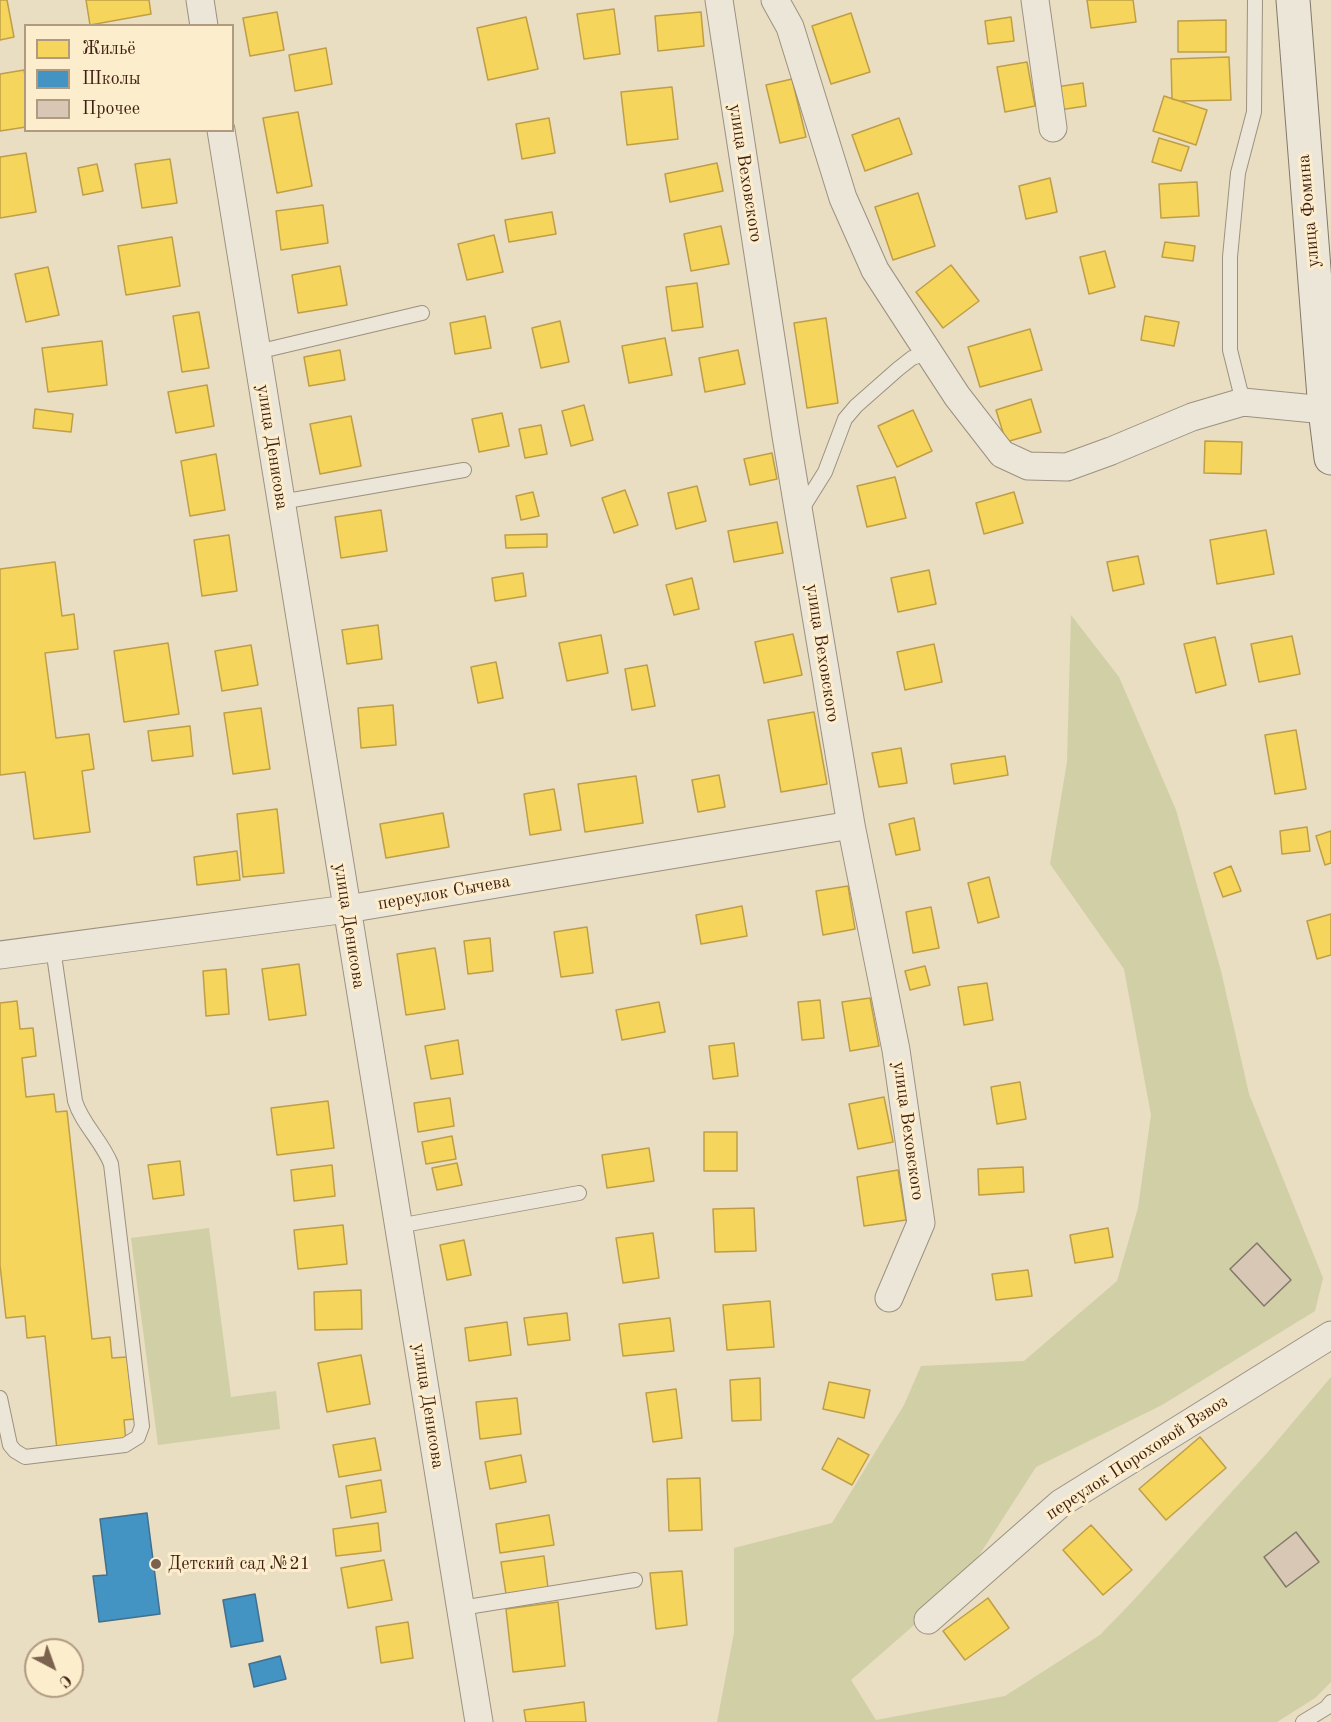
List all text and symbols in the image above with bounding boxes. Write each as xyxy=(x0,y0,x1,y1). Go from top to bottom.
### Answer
legend xyxy=(24,24,234,132)
text: Жильё xyxy=(82,40,136,58)
text: Школы xyxy=(82,70,141,88)
text: Прочее xyxy=(82,100,140,118)
street label: улица Веховского xyxy=(723,102,767,244)
street label: улица Фомина xyxy=(1293,153,1325,269)
street label: улица Денисова xyxy=(251,383,293,511)
street label: улица Веховского xyxy=(800,582,844,724)
street label: улица Денисова xyxy=(328,862,370,990)
street label: переулок Сычева xyxy=(376,871,512,915)
street label: улица Веховского xyxy=(888,1060,928,1202)
street label: улица Денисова xyxy=(407,1342,449,1470)
street label: переулок Пороховой Взвоз xyxy=(1042,1391,1232,1525)
place label: Детский сад №21 xyxy=(168,1553,310,1575)
marker: Детский сад №21 xyxy=(149,1557,163,1571)
north arrow xyxy=(24,1638,84,1698)
text: С xyxy=(55,1671,74,1690)

